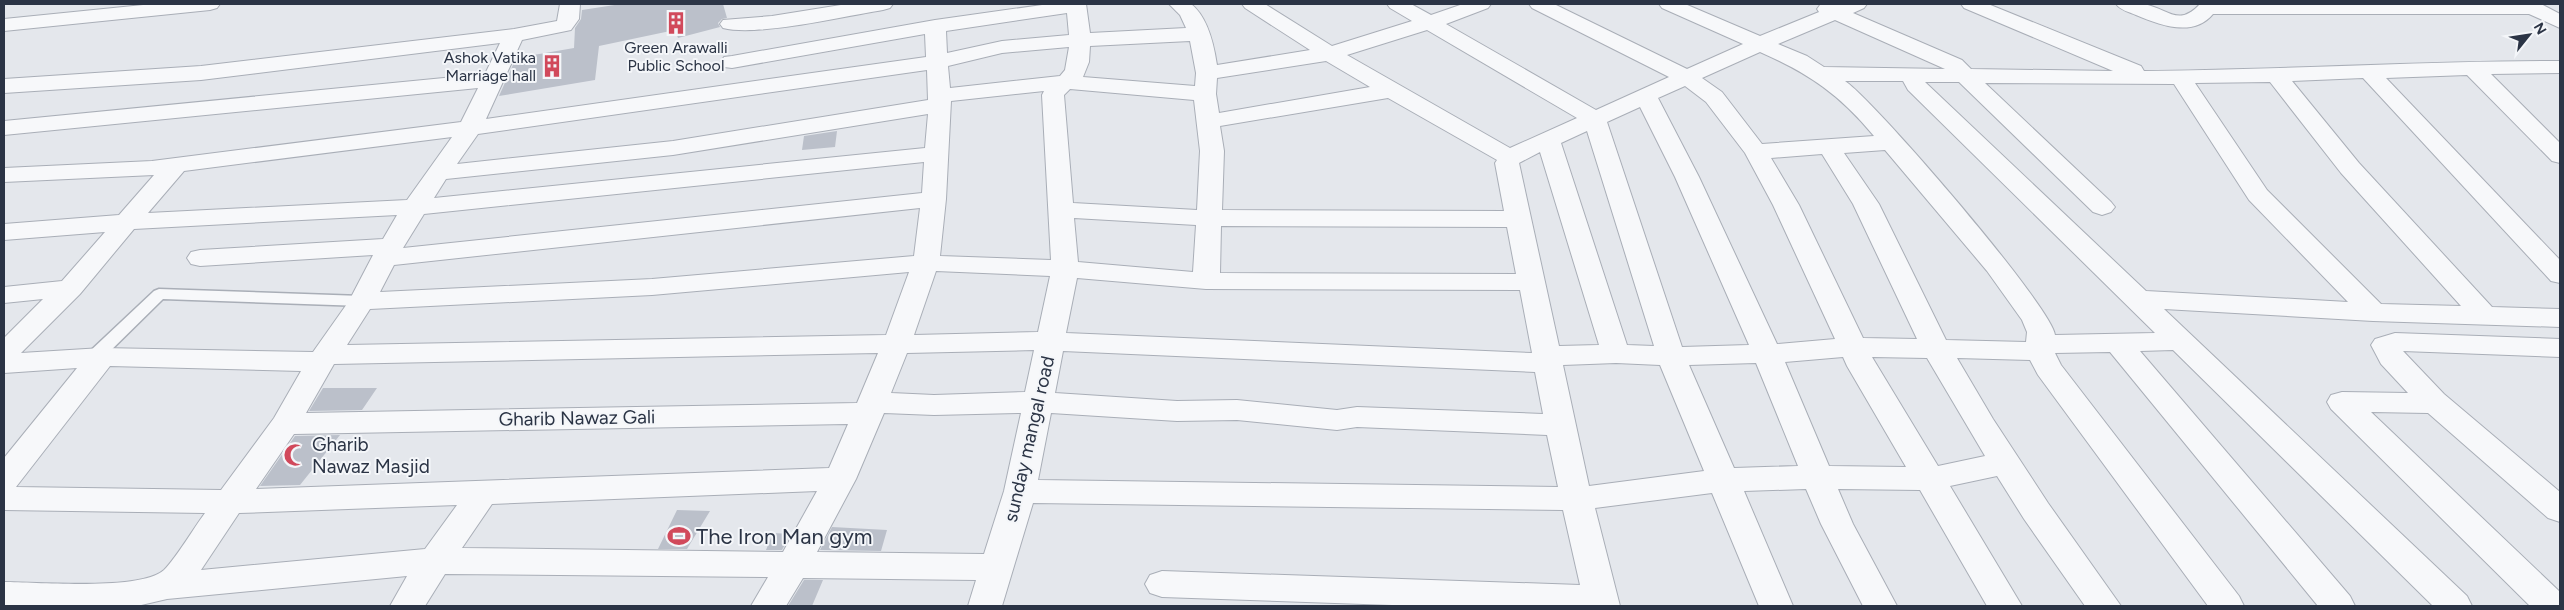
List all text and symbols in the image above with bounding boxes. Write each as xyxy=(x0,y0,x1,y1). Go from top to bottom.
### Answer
building icon: Green Arawalli Public School xyxy=(663,10,689,36)
north arrow xyxy=(2504,10,2554,60)
text: N xyxy=(2530,20,2550,38)
place label: Green Arawalli Public School xyxy=(624,38,728,75)
place label: Ashok Vatika Marriage hall xyxy=(444,48,536,85)
building icon: Ashok Vatika Marriage hall xyxy=(539,53,565,79)
street label: sunday mangal road xyxy=(999,354,1059,524)
street label: Gharib Nawaz Gali xyxy=(498,405,656,431)
place label: Gharib Nawaz Masjid xyxy=(312,433,430,478)
mosque icon: Gharib Nawaz Masjid xyxy=(282,442,308,468)
sports icon: The Iron Man gym xyxy=(666,523,692,549)
place label: The Iron Man gym xyxy=(696,523,873,550)

